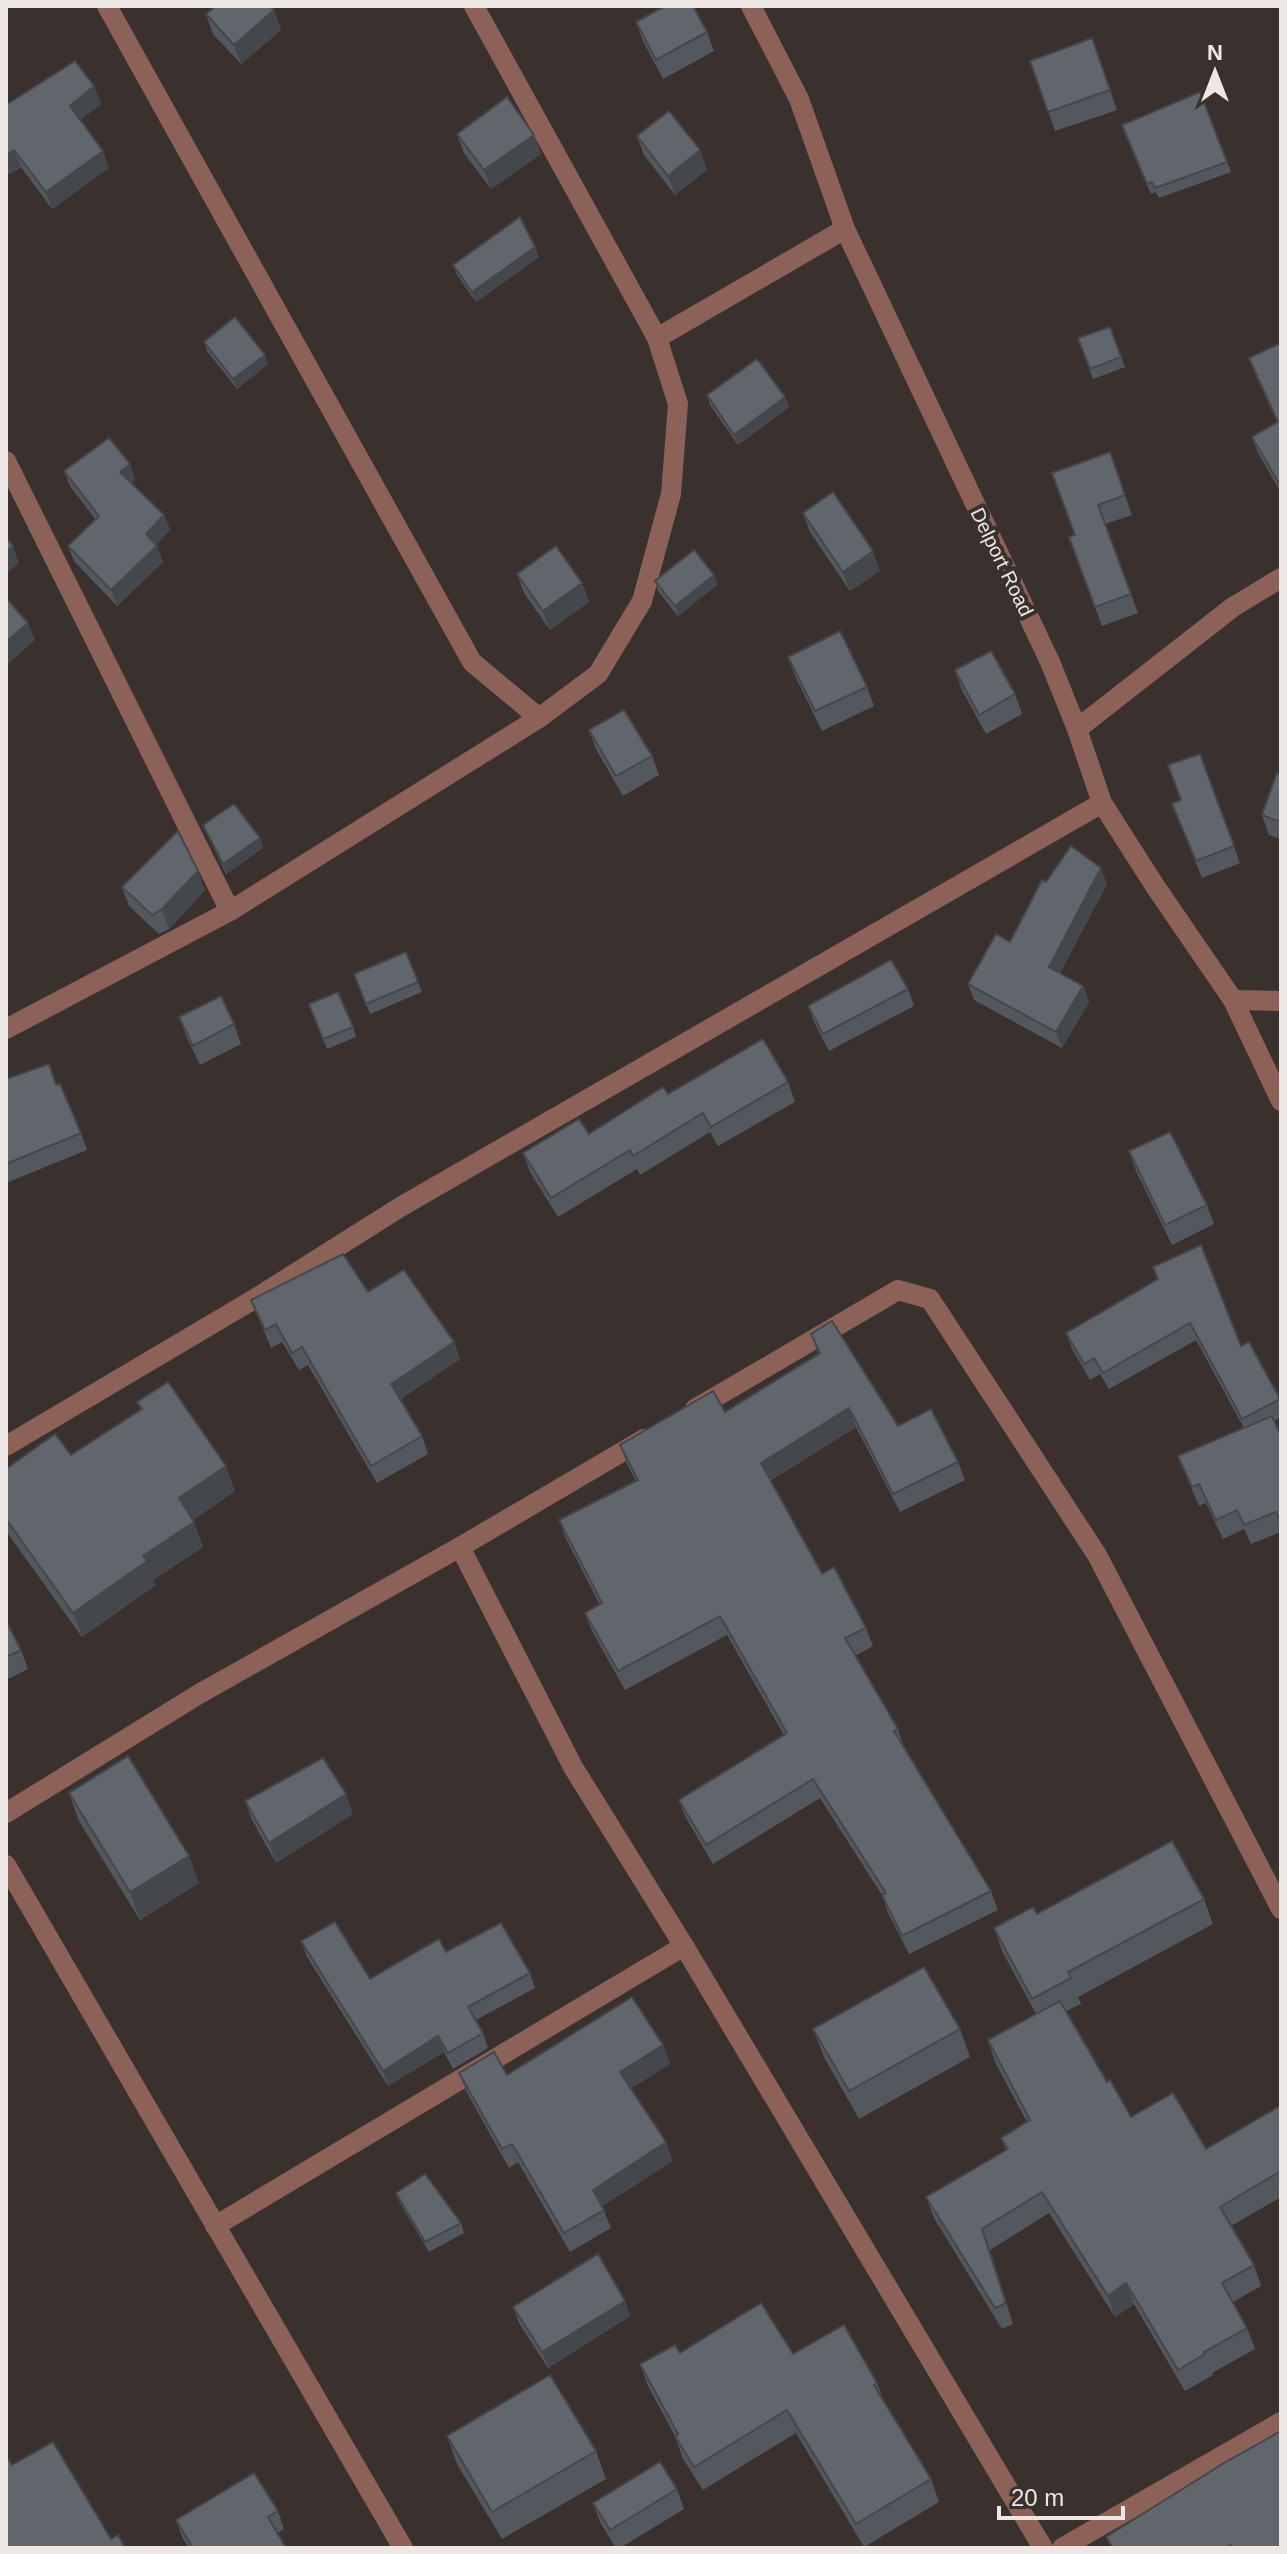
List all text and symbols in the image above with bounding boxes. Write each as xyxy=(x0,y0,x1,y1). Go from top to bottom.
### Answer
north arrow xyxy=(1175,32,1255,112)
text: N xyxy=(1207,40,1223,65)
street label: Delport Road xyxy=(966,504,1038,620)
scale bar xyxy=(999,2470,1123,2520)
text: 20 m xyxy=(1011,2484,1064,2511)

